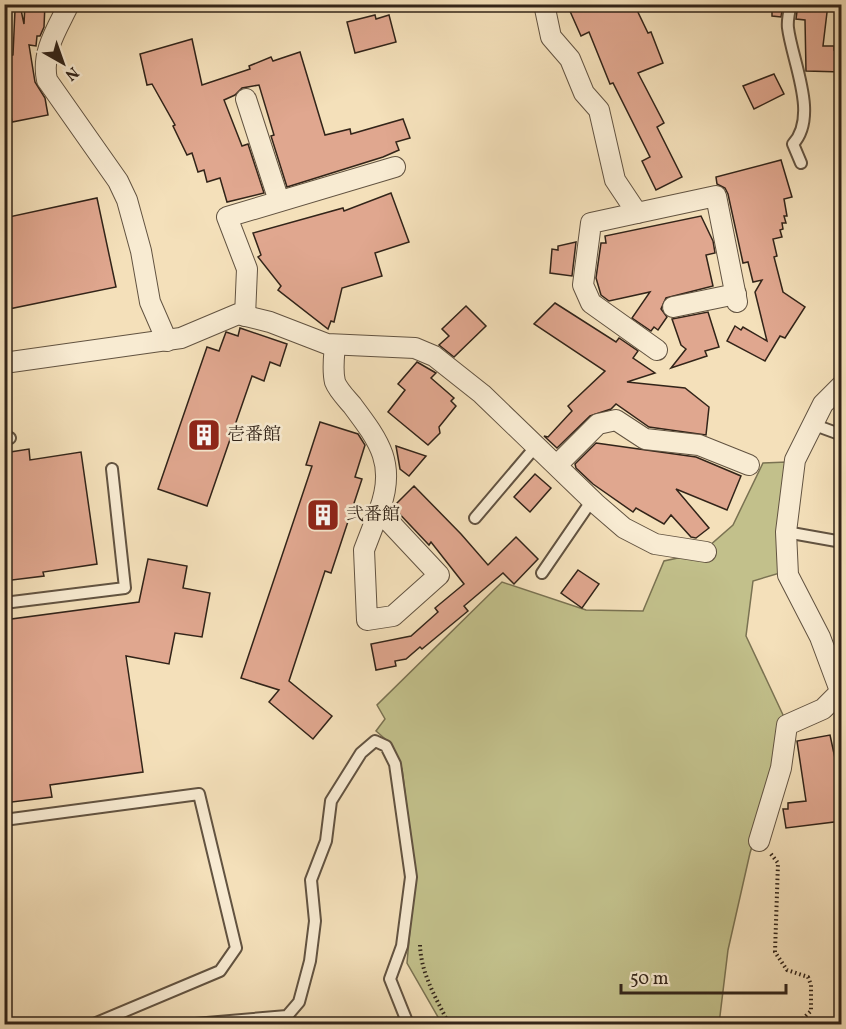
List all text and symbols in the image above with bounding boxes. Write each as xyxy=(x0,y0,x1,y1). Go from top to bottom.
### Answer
north arrow xyxy=(33,33,93,93)
text: N xyxy=(60,61,83,85)
building icon: 壱番館 xyxy=(186,417,222,453)
place label: 壱番館 xyxy=(227,423,281,448)
building icon: 弐番館 xyxy=(305,497,341,533)
place label: 弐番館 xyxy=(346,503,400,528)
scale bar xyxy=(621,957,786,995)
text: 50 m xyxy=(630,967,669,992)

